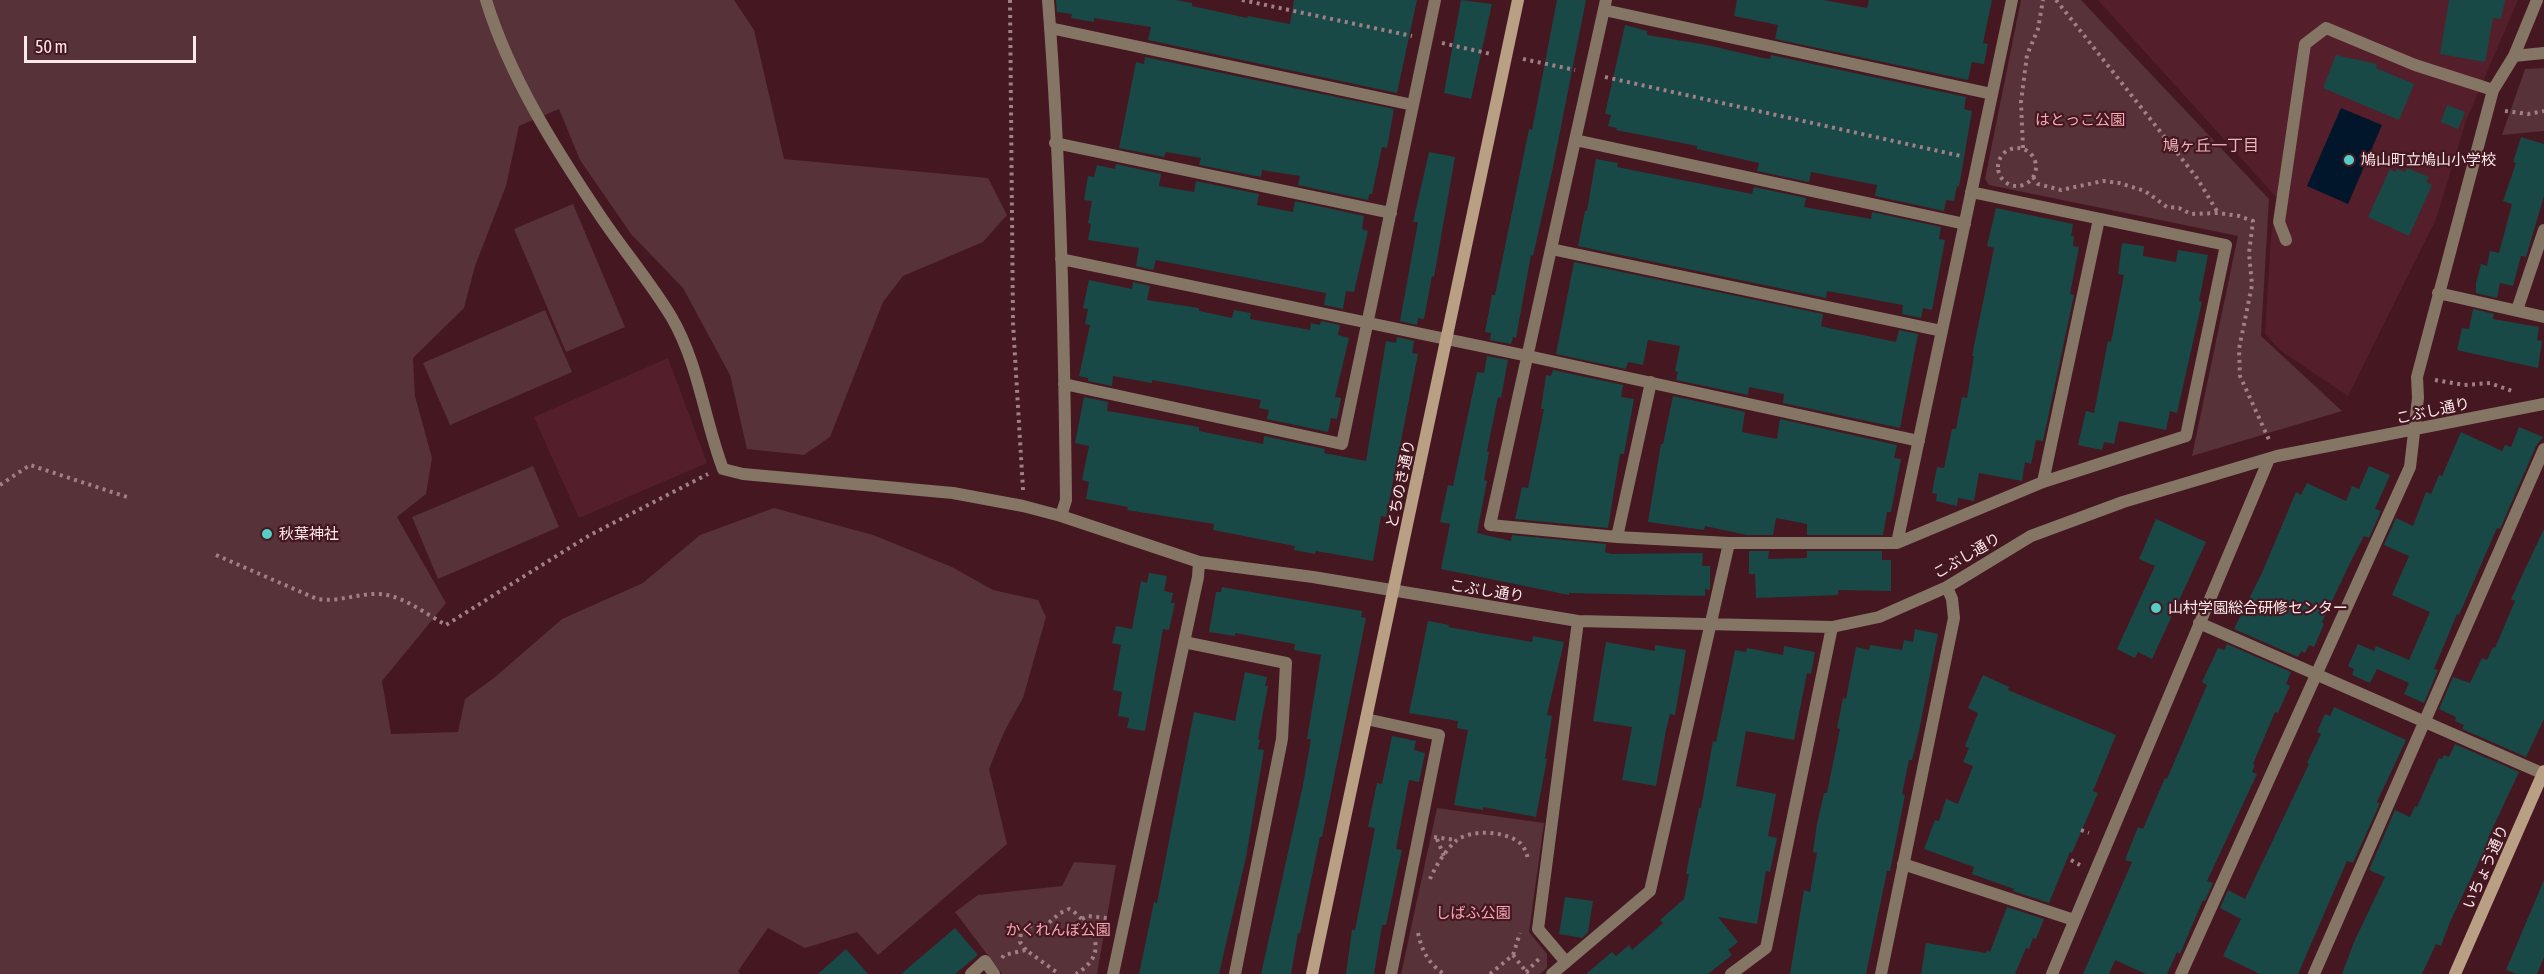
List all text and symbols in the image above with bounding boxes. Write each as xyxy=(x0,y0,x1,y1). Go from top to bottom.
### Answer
scale bar xyxy=(27,24,200,62)
text: 50 m xyxy=(35,36,67,57)
park label: はとっこ公園 xyxy=(2035,111,2125,129)
district label: 鳩ヶ丘一丁目 xyxy=(2163,136,2259,156)
place label: 鳩山町立鳩山小学校 xyxy=(2361,151,2496,169)
marker: 鳩山町立鳩山小学校 xyxy=(2342,153,2356,167)
street label: こぶし通り xyxy=(2394,394,2472,428)
street label: とちのき通り xyxy=(1383,438,1419,530)
place label: 秋葉神社 xyxy=(279,525,339,543)
marker: 秋葉神社 xyxy=(260,527,274,541)
street label: こぶし通り xyxy=(1930,529,2004,583)
street label: こぶし通り xyxy=(1449,576,1525,606)
place label: 山村学園総合研修センター xyxy=(2168,599,2348,617)
marker: 山村学園総合研修センター xyxy=(2149,601,2163,615)
street label: いちょう通り xyxy=(2459,822,2513,912)
park label: しばふ公園 xyxy=(1436,904,1510,922)
park label: かくれんぼ公園 xyxy=(1006,921,1110,939)

